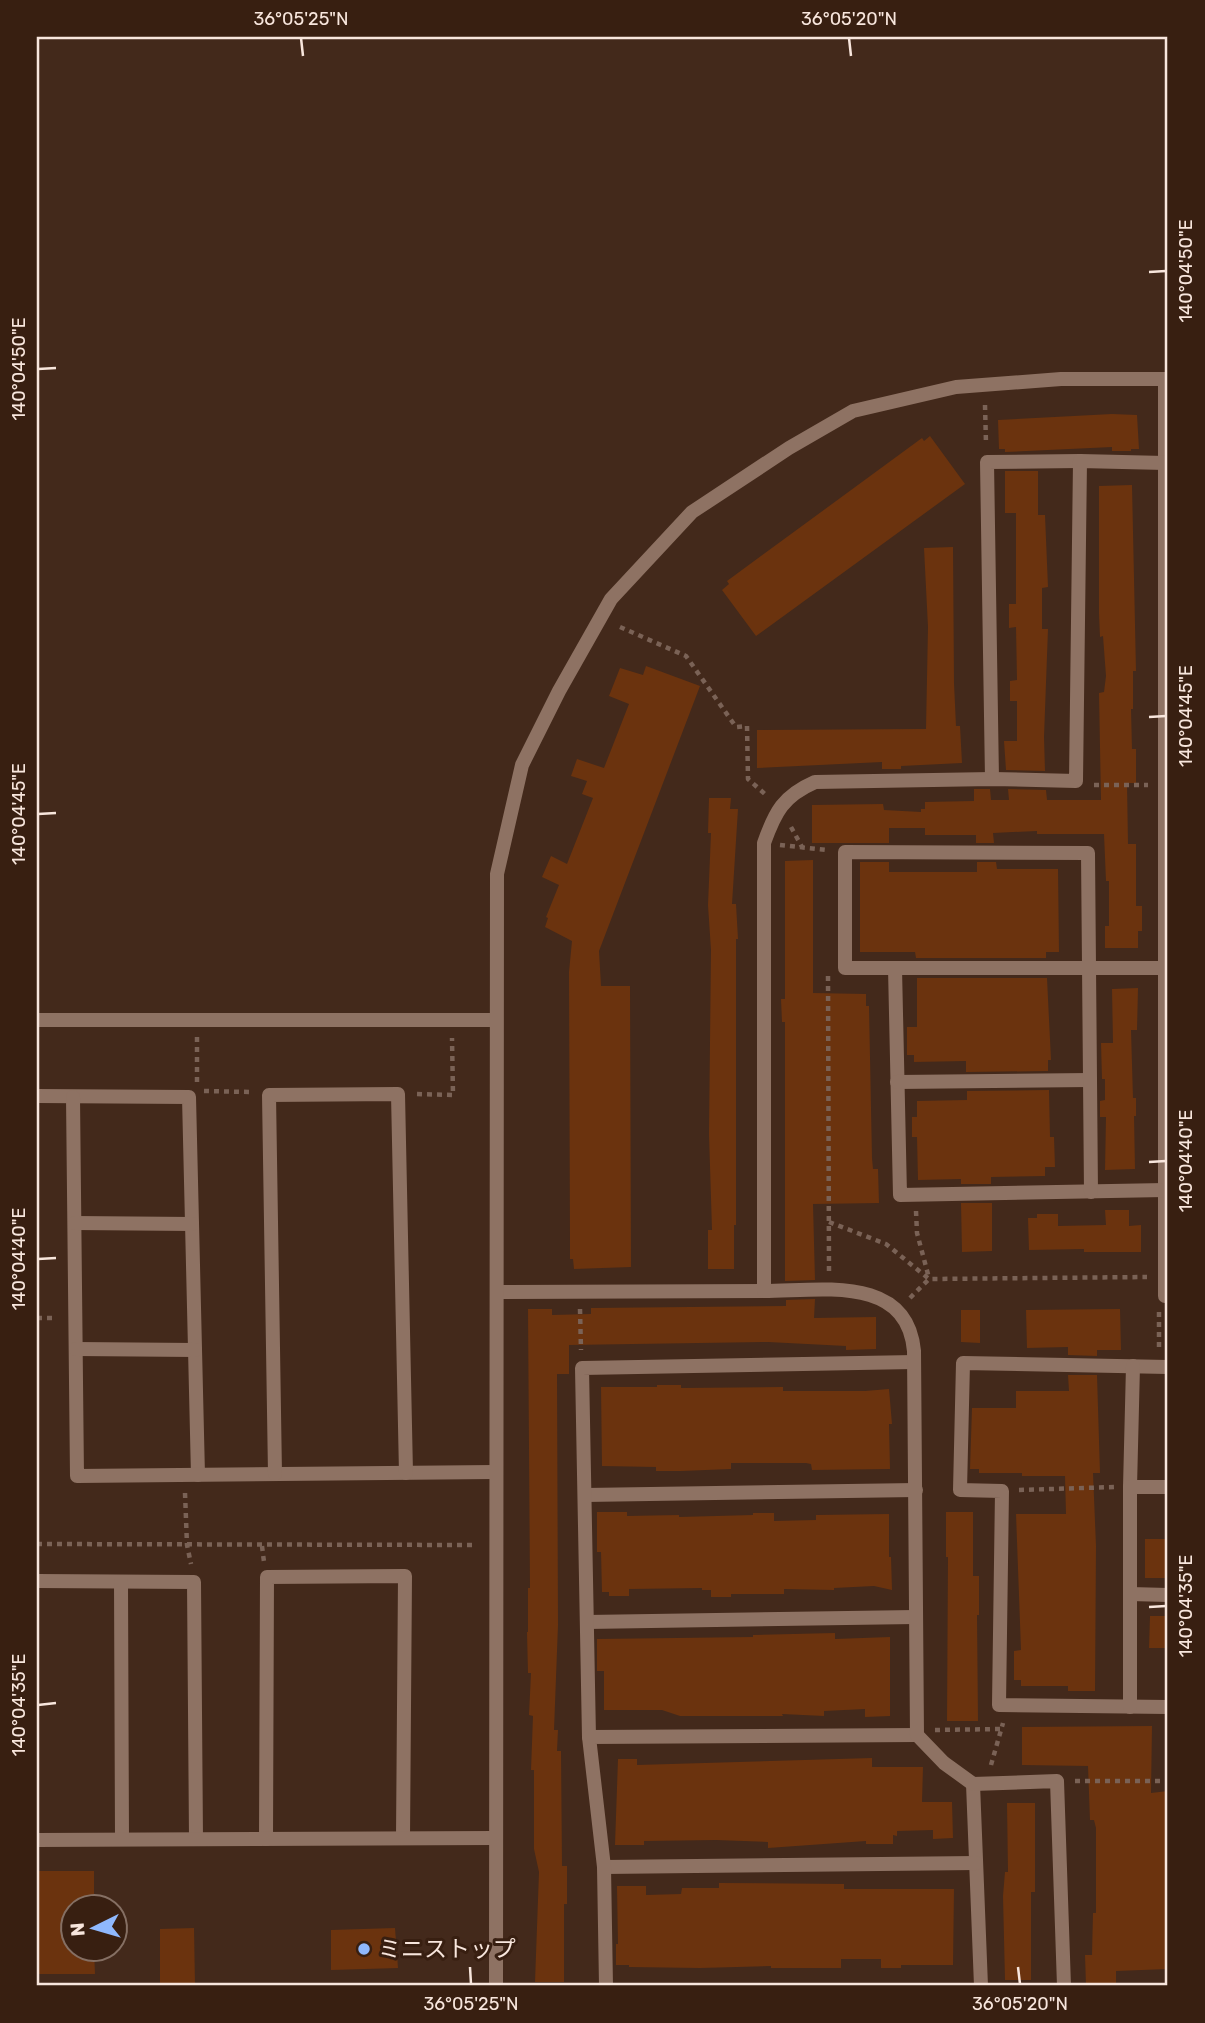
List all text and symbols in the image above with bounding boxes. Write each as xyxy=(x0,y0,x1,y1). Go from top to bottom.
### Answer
text: 36°05'25"N xyxy=(253,8,349,30)
text: 36°05'20"N xyxy=(801,8,897,30)
text: 140°04'50"E xyxy=(1175,219,1197,323)
text: 140°04'50"E xyxy=(8,317,30,421)
text: 140°04'45"E xyxy=(1175,665,1197,767)
text: 140°04'45"E xyxy=(8,763,30,865)
text: 140°04'40"E xyxy=(1175,1110,1197,1212)
text: 140°04'40"E xyxy=(8,1208,30,1310)
text: 140°04'35"E xyxy=(1175,1555,1197,1657)
text: 140°04'35"E xyxy=(8,1654,30,1756)
north arrow xyxy=(60,1894,130,1964)
text: N xyxy=(66,1922,90,1937)
place label: ミニストップ xyxy=(378,1935,516,1963)
marker: ミニストップ xyxy=(356,1941,372,1957)
text: 36°05'25"N xyxy=(423,1993,519,2015)
text: 36°05'20"N xyxy=(972,1993,1068,2015)

